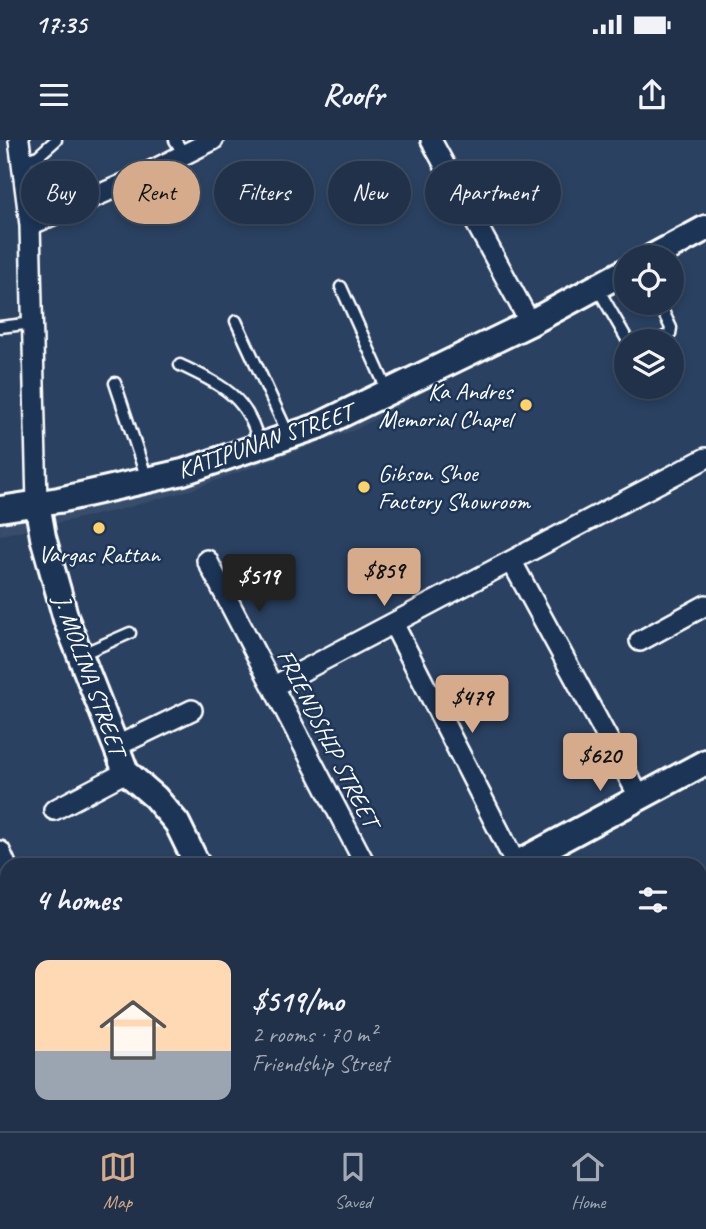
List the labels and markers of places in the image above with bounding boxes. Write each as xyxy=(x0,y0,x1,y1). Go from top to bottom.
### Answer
place label: Ka Andres Memorial Chapel xyxy=(379,376,516,434)
marker: Ka Andres Memorial Chapel xyxy=(518,397,534,413)
place label: Gibson Shoe Factory Showroom xyxy=(378,458,531,516)
marker: Gibson Shoe Factory Showroom xyxy=(356,479,372,495)
marker: Vargas Rattan xyxy=(91,520,107,536)
place label: Vargas Rattan xyxy=(38,539,161,569)
pin: $859 xyxy=(343,548,425,608)
pin: $519 xyxy=(218,554,300,614)
pin: $479 xyxy=(431,676,513,735)
pin: $620 xyxy=(559,734,641,793)

